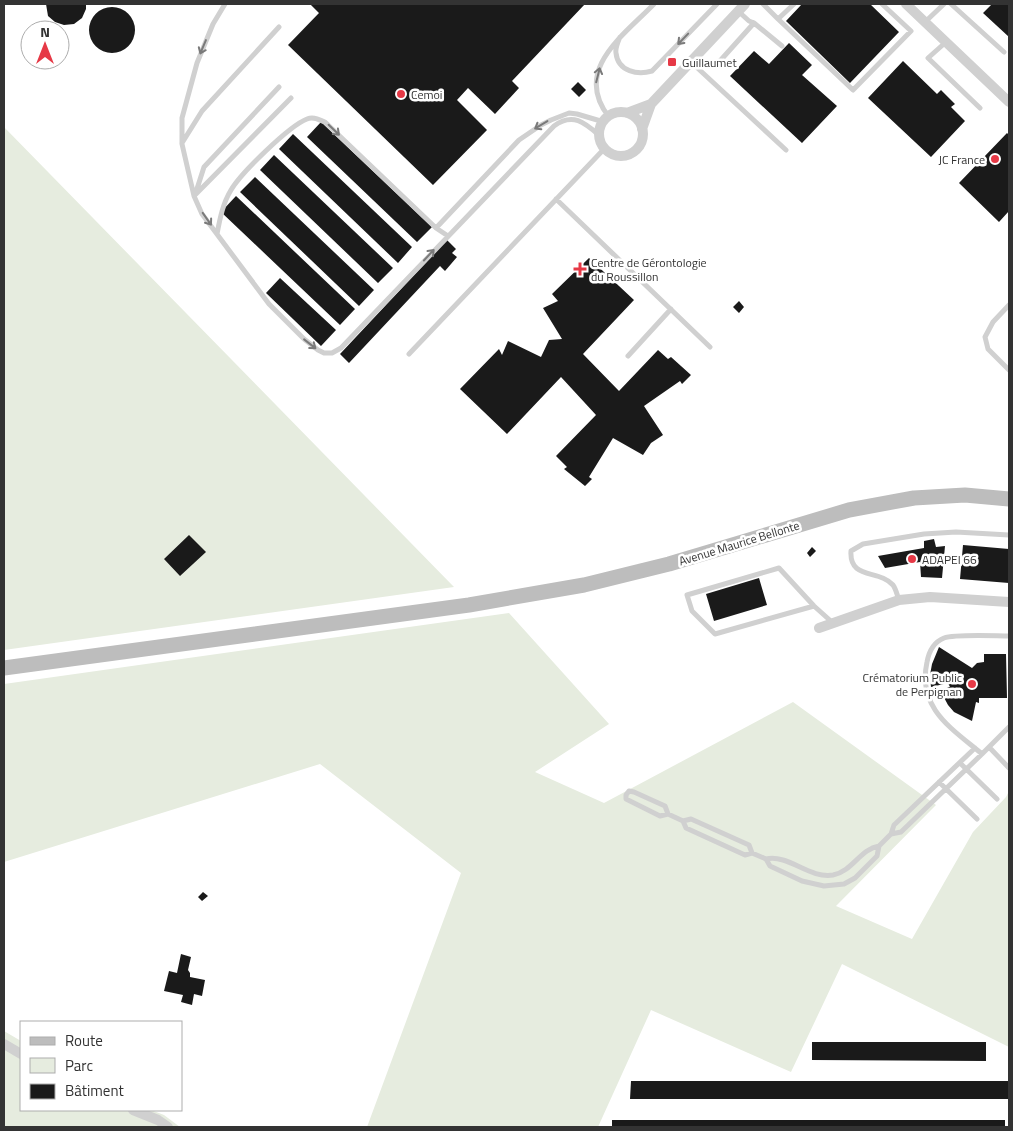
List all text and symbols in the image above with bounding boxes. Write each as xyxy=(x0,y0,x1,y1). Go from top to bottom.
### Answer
north arrow xyxy=(20,20,70,70)
text: N xyxy=(40,21,50,42)
one-way arrow xyxy=(677,33,689,45)
one-way arrow xyxy=(198,39,207,54)
place label: Guillaumet xyxy=(682,53,737,72)
marker: Guillaumet xyxy=(666,56,678,68)
one-way arrow xyxy=(594,68,603,84)
place label: Cemoi xyxy=(411,85,442,104)
marker: Cemoi xyxy=(395,88,407,100)
one-way arrow xyxy=(535,121,549,131)
one-way arrow xyxy=(327,124,340,136)
place label: JC France xyxy=(938,150,985,169)
marker: JC France xyxy=(989,153,1001,165)
one-way arrow xyxy=(202,212,212,226)
one-way arrow xyxy=(423,249,435,262)
place label: Centre de Gérontologie du Roussillon xyxy=(591,253,707,286)
marker: Centre de Gérontologie du Roussillon xyxy=(573,262,587,276)
one-way arrow xyxy=(303,338,316,349)
street label: Avenue Maurice Bellonte xyxy=(676,516,802,570)
place label: ADAPEI 66 xyxy=(922,550,977,569)
marker: ADAPEI 66 xyxy=(906,553,918,565)
place label: Crématorium Public de Perpignan xyxy=(863,668,962,701)
marker: Crématorium Public de Perpignan xyxy=(966,678,978,690)
legend xyxy=(20,1021,182,1111)
text: Route xyxy=(65,1029,103,1052)
text: Parc xyxy=(65,1054,93,1077)
text: Bâtiment xyxy=(65,1079,124,1102)

